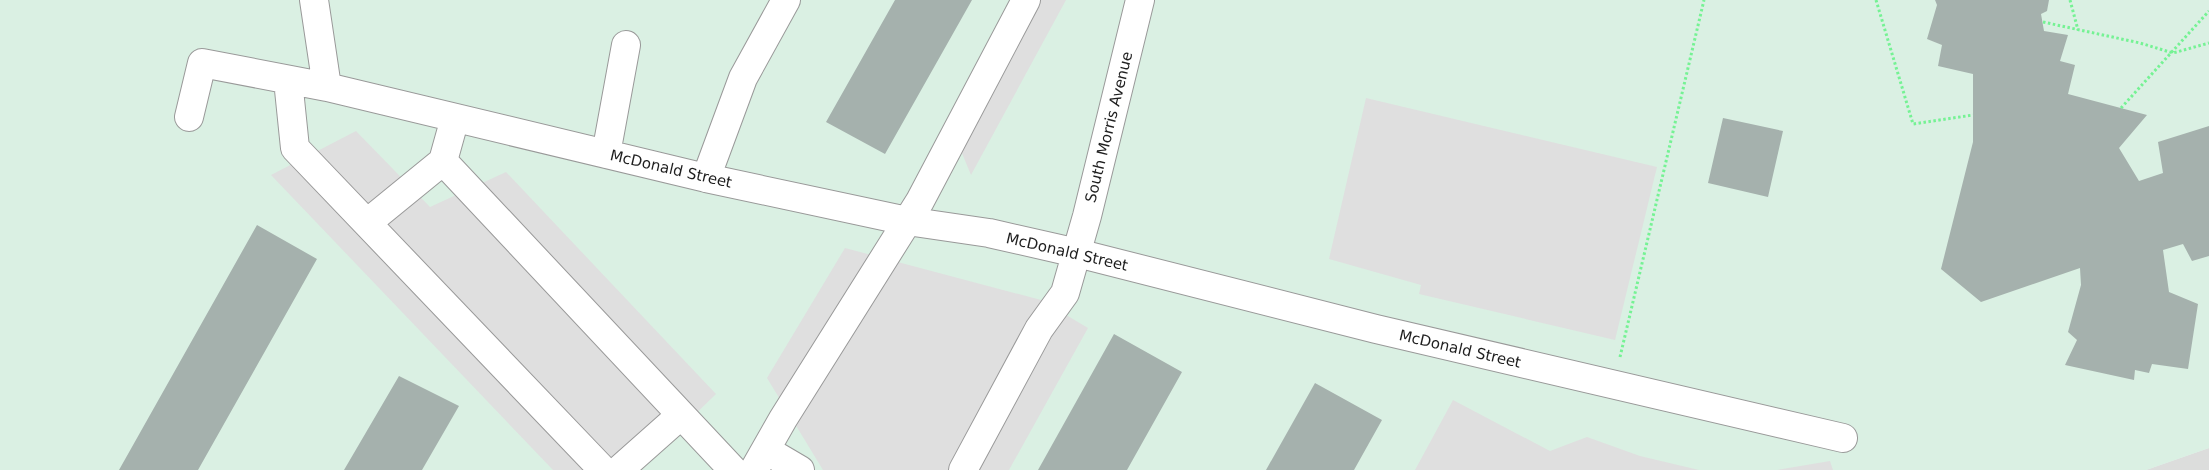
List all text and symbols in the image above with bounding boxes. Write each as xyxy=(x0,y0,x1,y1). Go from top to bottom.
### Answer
street label: South Morris Avenue xyxy=(1082,50,1136,204)
street label: McDonald Street xyxy=(608,146,734,192)
street label: McDonald Street xyxy=(1004,229,1130,275)
street label: McDonald Street xyxy=(1397,326,1523,372)

